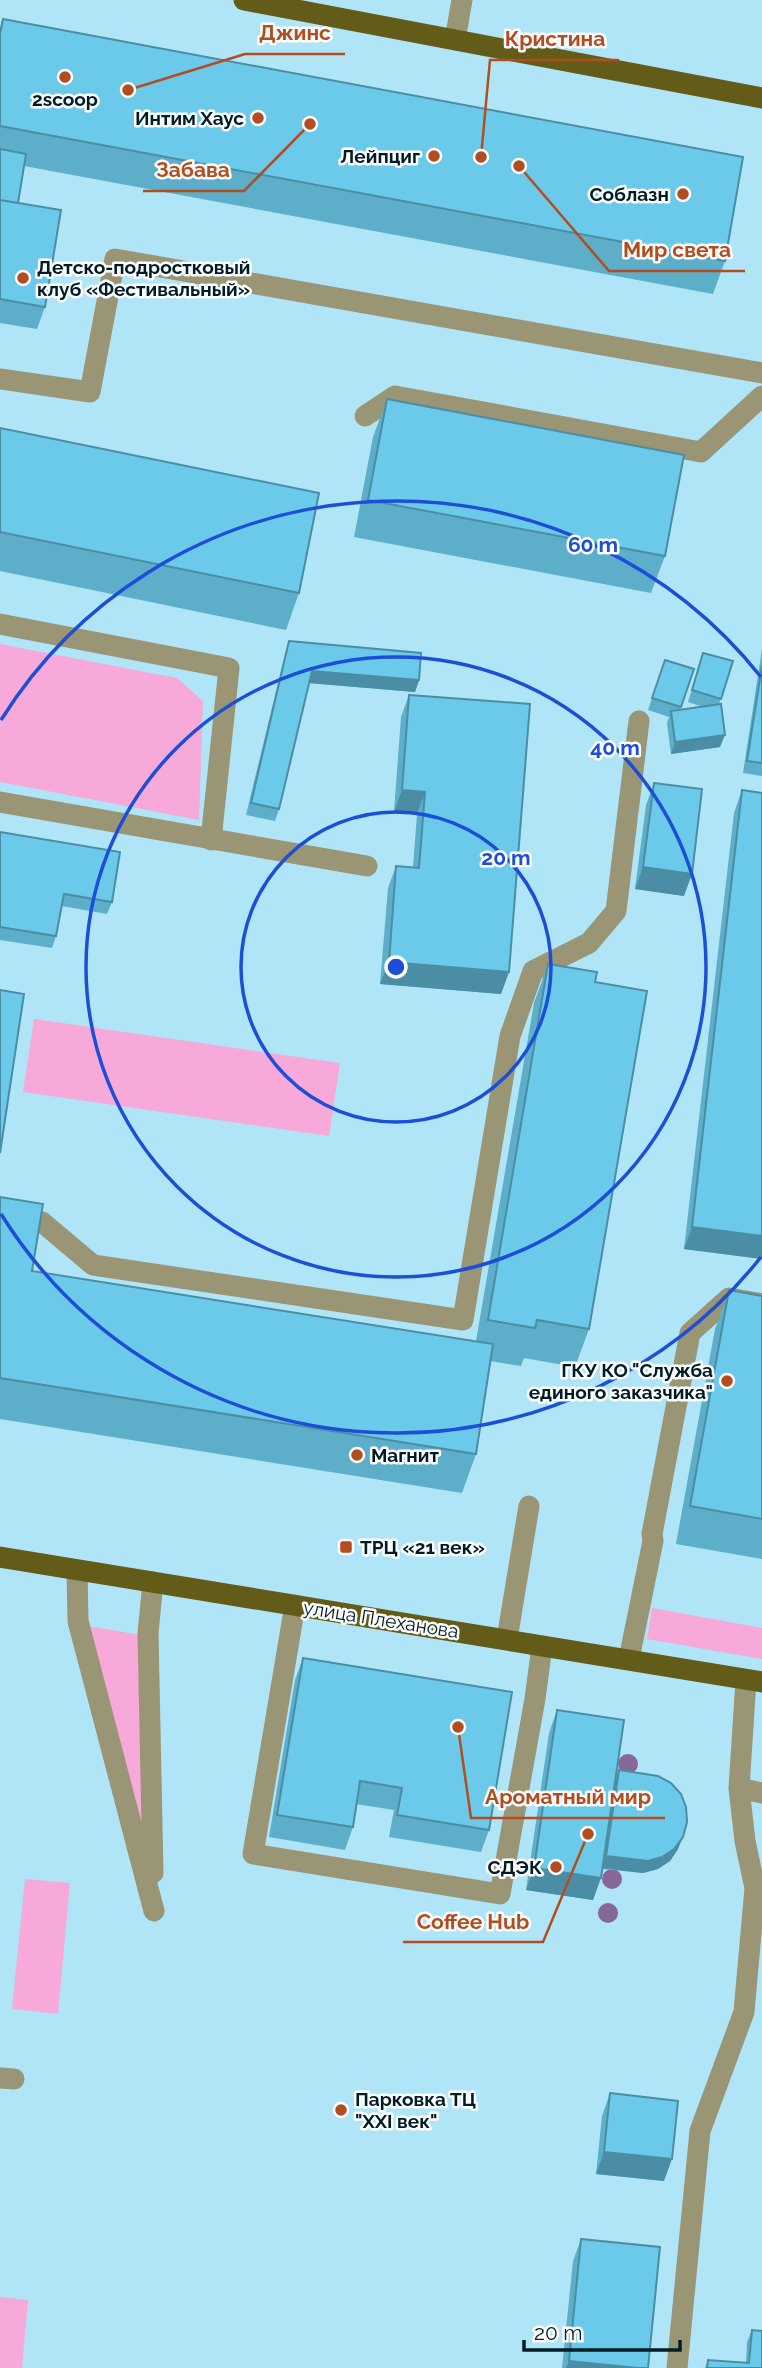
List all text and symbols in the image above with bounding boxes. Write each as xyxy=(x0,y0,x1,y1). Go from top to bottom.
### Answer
callout: Джинс xyxy=(245,12,345,54)
callout: Кристина xyxy=(490,18,619,60)
text: Джинс xyxy=(259,20,331,45)
text: Кристина xyxy=(505,26,605,51)
marker: 2scoop xyxy=(57,69,73,85)
place label: 2scoop xyxy=(32,88,98,110)
place label: Интим Хаус xyxy=(135,107,244,129)
marker: Интим Хаус xyxy=(250,110,266,126)
place label: Лейпциг xyxy=(340,145,420,167)
marker: Лейпциг xyxy=(426,148,442,164)
callout: Забава xyxy=(143,149,244,191)
text: Забава xyxy=(156,157,230,182)
place label: Соблазн xyxy=(590,183,669,205)
marker: Соблазн xyxy=(675,186,691,202)
callout: Мир света xyxy=(609,229,745,271)
text: Мир света xyxy=(623,237,731,262)
place label: Детско-подростковый клуб «Фестивальный» xyxy=(37,256,250,300)
marker: Детско-подростковый клуб «Фестивальный» xyxy=(15,270,31,286)
text: 60 m xyxy=(568,532,618,557)
text: 40 m xyxy=(590,735,640,760)
text: 20 m xyxy=(481,845,531,870)
centre of rings xyxy=(384,955,408,979)
place label: ГКУ КО "Служба единого заказчика" xyxy=(529,1359,713,1403)
marker: ГКУ КО "Служба единого заказчика" xyxy=(719,1373,735,1389)
place label: Магнит xyxy=(371,1444,439,1466)
marker: Магнит xyxy=(349,1447,365,1463)
place label: ТРЦ «21 век» xyxy=(360,1536,485,1558)
marker: ТРЦ «21 век» xyxy=(338,1539,354,1555)
street label: улица Плеханова xyxy=(302,1596,460,1642)
callout: Ароматный мир xyxy=(471,1776,665,1818)
text: Ароматный мир xyxy=(485,1784,651,1809)
place label: СДЭК xyxy=(487,1856,542,1878)
marker: СДЭК xyxy=(548,1859,564,1875)
callout: Coffee Hub xyxy=(403,1900,543,1942)
text: Coffee Hub xyxy=(417,1909,529,1934)
place label: Парковка ТЦ "XXI век" xyxy=(355,2088,476,2132)
marker: Парковка ТЦ "XXI век" xyxy=(333,2102,349,2118)
scale bar xyxy=(524,2308,680,2352)
text: 20 m xyxy=(534,2320,582,2345)

